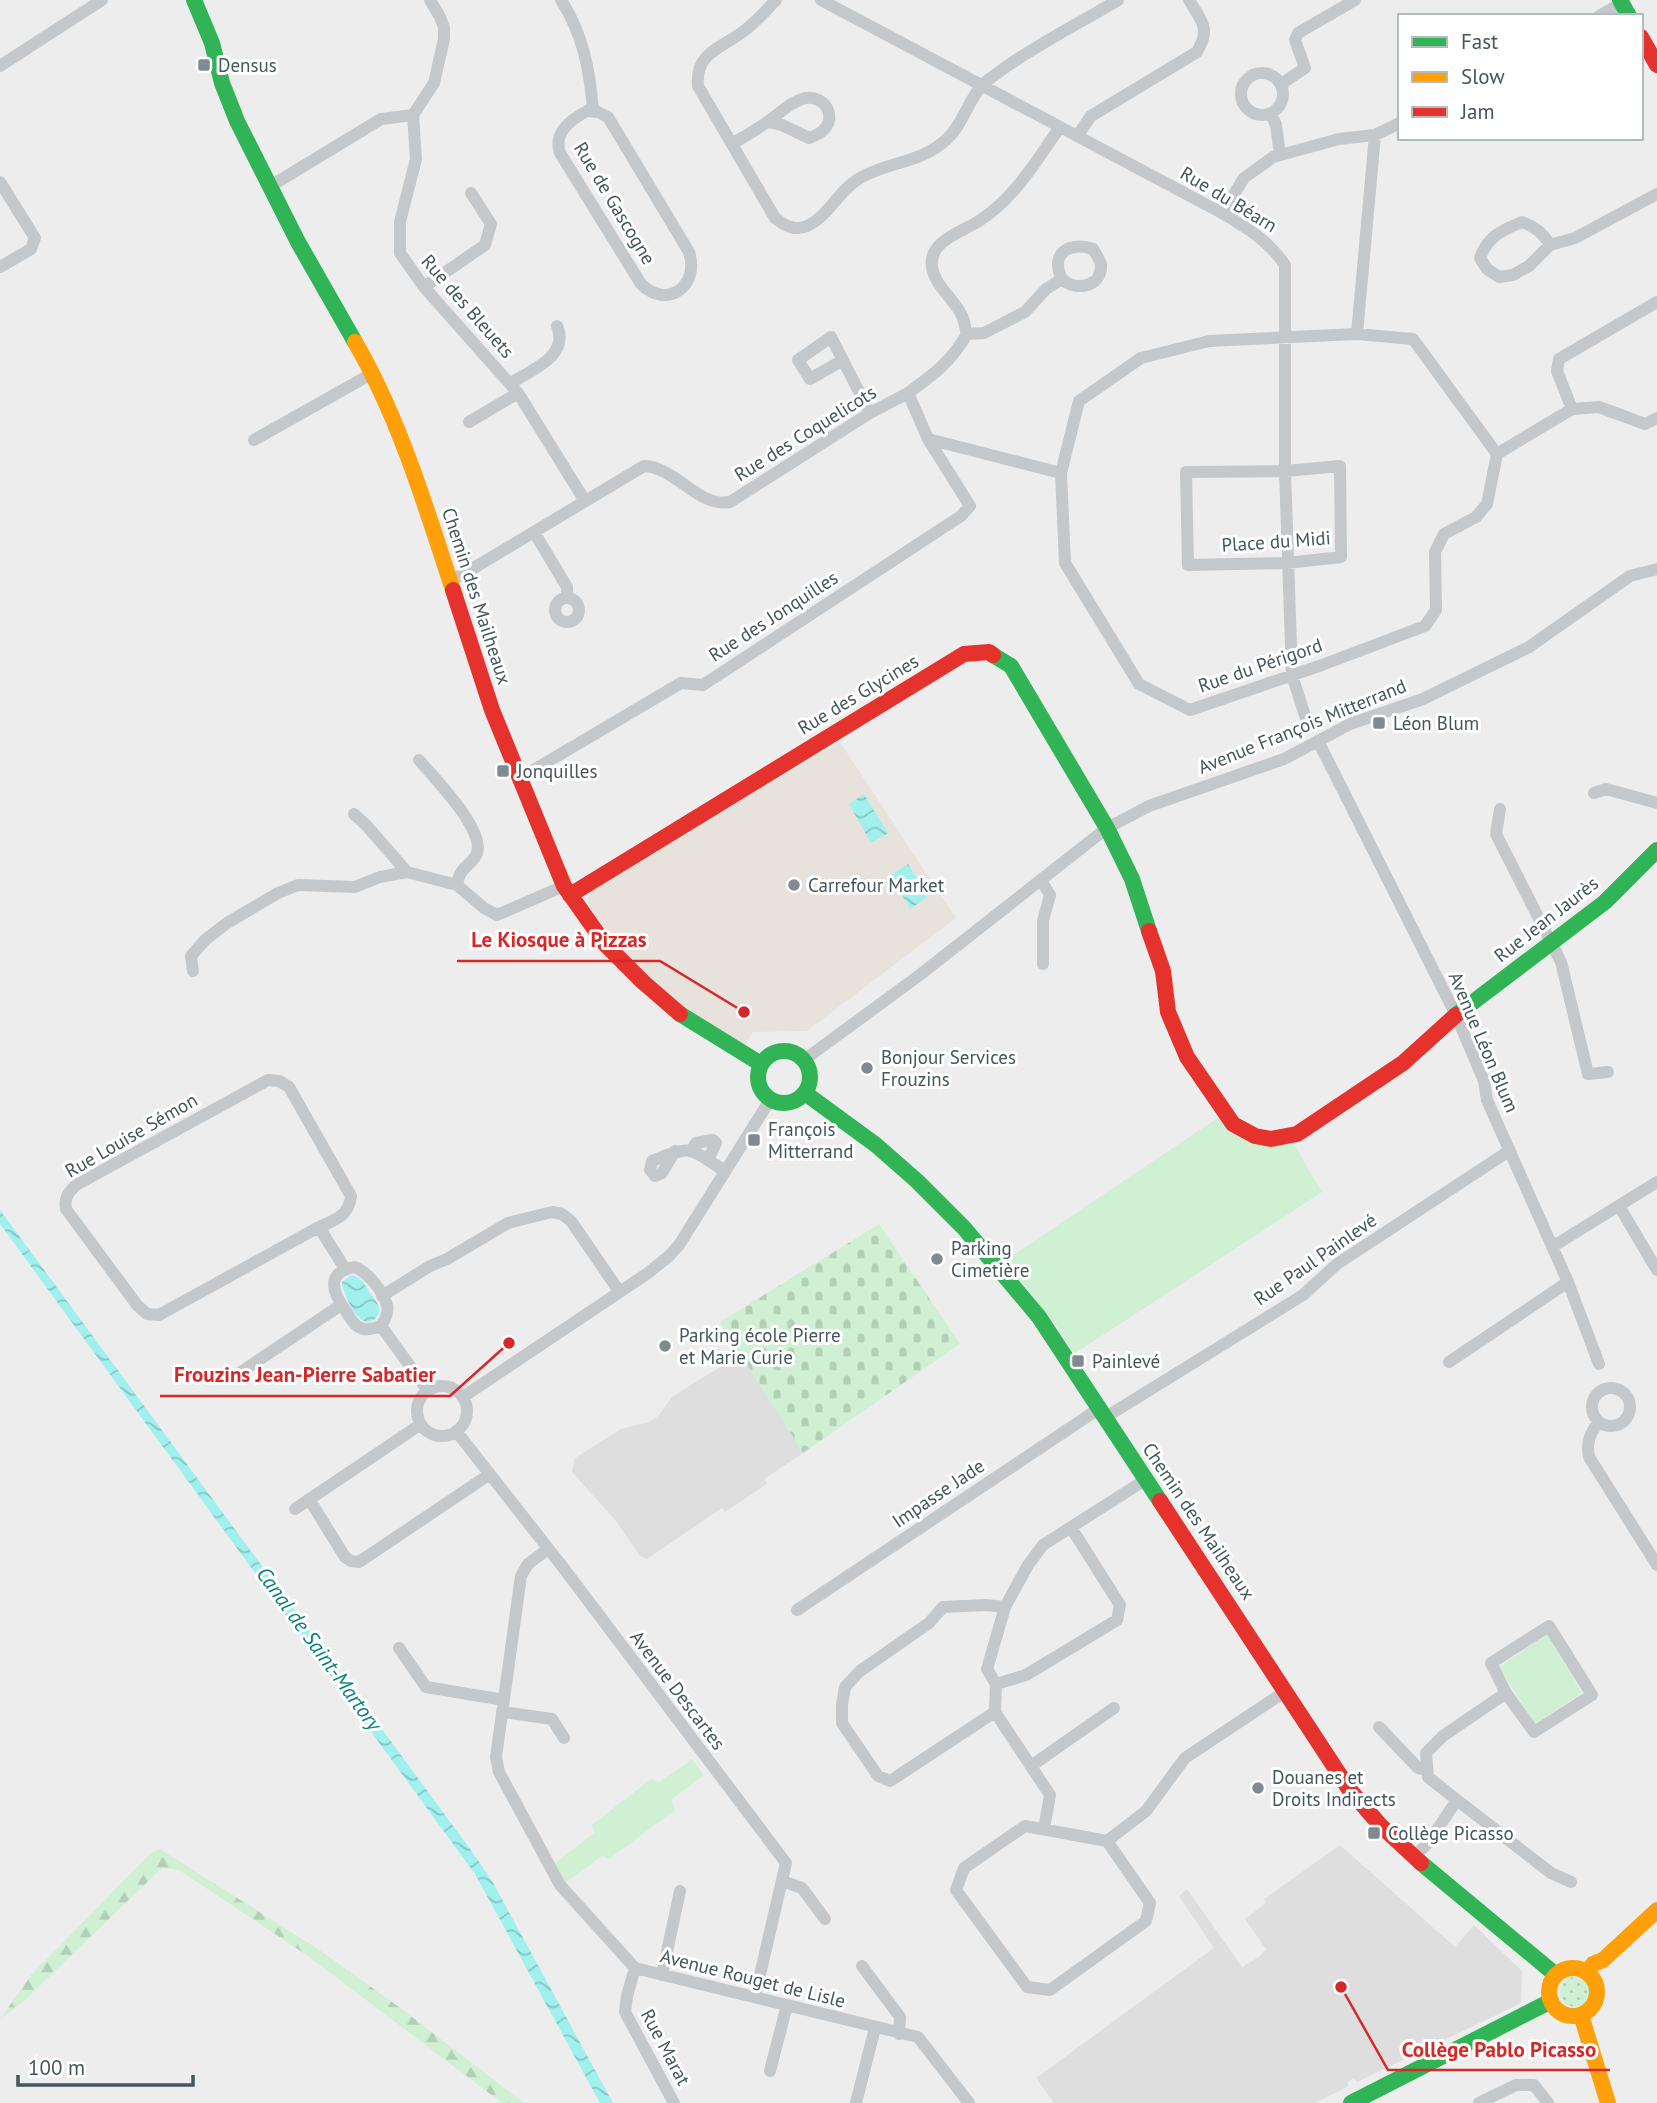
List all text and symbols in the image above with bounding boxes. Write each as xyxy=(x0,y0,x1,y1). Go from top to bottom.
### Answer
legend xyxy=(1398,14,1643,140)
text: Fast xyxy=(1461,28,1498,55)
place label: Densus xyxy=(218,53,277,77)
marker: Densus xyxy=(196,57,212,73)
text: Slow xyxy=(1461,63,1505,90)
text: Jam xyxy=(1460,98,1495,125)
street label: Rue de Gascogne xyxy=(569,137,661,269)
street label: Rue du Béarn xyxy=(1176,161,1282,237)
street label: Rue des Bleuets xyxy=(416,249,520,363)
street label: Rue des Coquelicots xyxy=(730,380,880,486)
street label: Chemin des Mailheaux xyxy=(437,505,517,688)
street label: Place du Midi xyxy=(1221,525,1331,557)
street label: Rue des Jonquilles xyxy=(704,565,842,667)
street label: Rue du Périgord xyxy=(1195,633,1325,697)
street label: Rue des Glycines xyxy=(793,649,923,739)
street label: Avenue François Mitterrand xyxy=(1194,673,1410,779)
place label: Léon Blum xyxy=(1393,711,1479,735)
marker: Léon Blum xyxy=(1371,715,1387,731)
place label: Jonquilles xyxy=(516,759,597,783)
marker: Jonquilles xyxy=(495,763,511,779)
street label: Rue Jean Jaurès xyxy=(1489,871,1603,967)
place label: Carrefour Market xyxy=(808,873,945,897)
marker: Carrefour Market xyxy=(786,877,802,893)
callout: Le Kiosque à Pizzas xyxy=(457,919,660,961)
text: Le Kiosque à Pizzas xyxy=(471,926,647,953)
street label: Avenue Léon Blum xyxy=(1444,968,1524,1116)
place label: Bonjour Services Frouzins xyxy=(881,1045,1016,1091)
marker: Bonjour Services Frouzins xyxy=(859,1060,875,1076)
street label: Rue Louise Sémon xyxy=(61,1087,201,1183)
place label: François Mitterrand xyxy=(768,1117,853,1163)
marker: François Mitterrand xyxy=(746,1132,762,1148)
street label: Rue Paul Painlevé xyxy=(1249,1208,1381,1310)
place label: Parking Cimetière xyxy=(951,1236,1029,1282)
marker: Parking Cimetière xyxy=(929,1251,945,1267)
place label: Parking école Pierre et Marie Curie xyxy=(679,1323,841,1369)
marker: Parking école Pierre et Marie Curie xyxy=(657,1338,673,1354)
place label: Painlevé xyxy=(1092,1349,1160,1373)
marker: Painlevé xyxy=(1070,1353,1086,1369)
callout: Frouzins Jean-Pierre Sabatier xyxy=(160,1354,450,1396)
text: Frouzins Jean-Pierre Sabatier xyxy=(174,1361,437,1388)
street label: Chemin des Mailheaux xyxy=(1137,1438,1261,1604)
street label: Impasse Jade xyxy=(887,1453,989,1533)
water label: Canal de Saint-Martory xyxy=(251,1561,389,1738)
street label: Avenue Descartes xyxy=(625,1626,731,1754)
place label: Douanes et Droits Indirects xyxy=(1272,1765,1396,1811)
marker: Douanes et Droits Indirects xyxy=(1250,1780,1266,1796)
place label: Collège Picasso xyxy=(1388,1821,1514,1845)
marker: Collège Picasso xyxy=(1366,1825,1382,1841)
street label: Avenue Rouget de Lisle xyxy=(658,1943,848,2013)
street label: Rue Marat xyxy=(636,2005,696,2090)
callout: Collège Pablo Picasso xyxy=(1388,2028,1610,2070)
text: Collège Pablo Picasso xyxy=(1402,2036,1596,2063)
scale bar xyxy=(18,2044,192,2088)
text: 100 m xyxy=(28,2054,85,2081)

